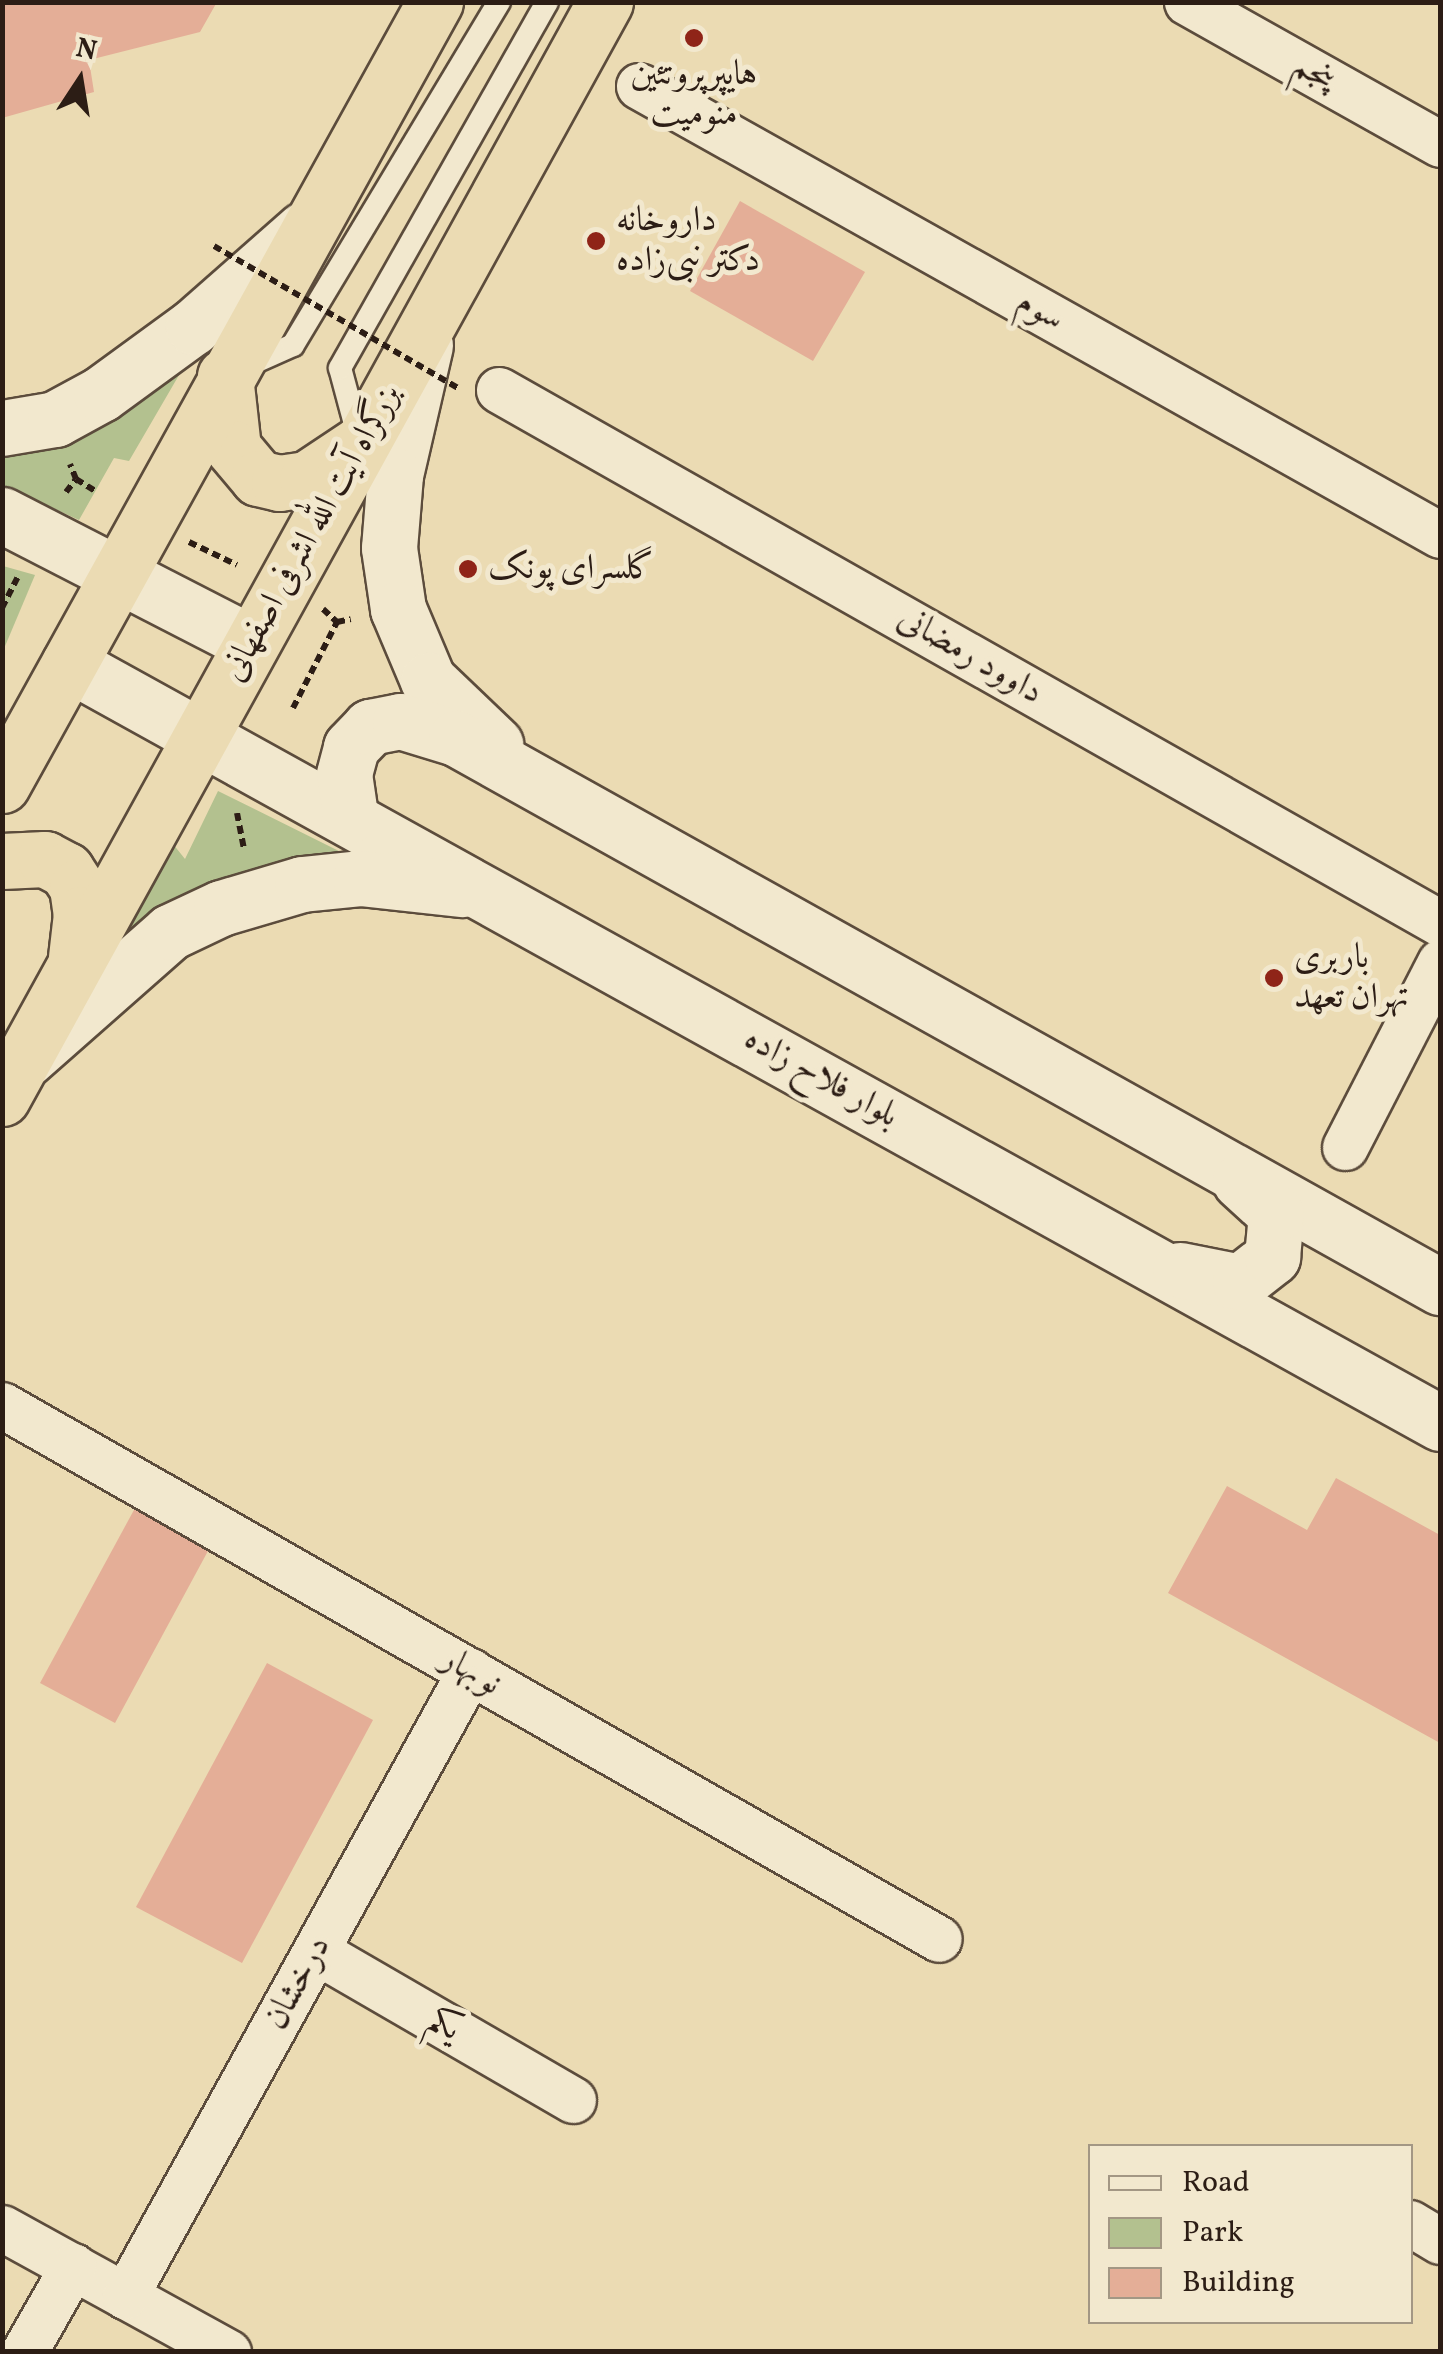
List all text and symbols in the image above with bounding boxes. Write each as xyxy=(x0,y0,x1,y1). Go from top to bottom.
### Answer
marker: هایپرپروتئین منومیت xyxy=(683,27,705,49)
text: N xyxy=(72,29,100,71)
north arrow xyxy=(30,30,130,130)
street label: پنجم xyxy=(1285,44,1343,102)
place label: هایپرپروتئین منومیت xyxy=(631,54,757,136)
place label: داروخانه دکتر نبی‌زاده xyxy=(616,200,760,282)
marker: داروخانه دکتر نبی‌زاده xyxy=(585,230,607,252)
street label: سوم xyxy=(1009,281,1071,341)
street label: بزرگراه آیت الله اشرفی اصفهانی xyxy=(213,377,411,689)
place label: گلسرای پونک xyxy=(488,548,654,590)
marker: گلسرای پونک xyxy=(457,558,479,580)
street label: داوود رمضانی xyxy=(890,598,1050,714)
place label: باربری تهران تعهد xyxy=(1294,937,1409,1019)
marker: باربری تهران تعهد xyxy=(1263,967,1285,989)
street label: بلوار فلاح زاده xyxy=(736,1018,906,1138)
street label: نوبهار xyxy=(434,1638,508,1706)
street label: درخشان xyxy=(255,1929,341,2037)
street label: یکم xyxy=(420,1999,468,2051)
legend xyxy=(1088,2144,1413,2324)
text: Road xyxy=(1182,2162,1250,2204)
text: Park xyxy=(1182,2212,1243,2254)
text: Building xyxy=(1182,2262,1295,2304)

